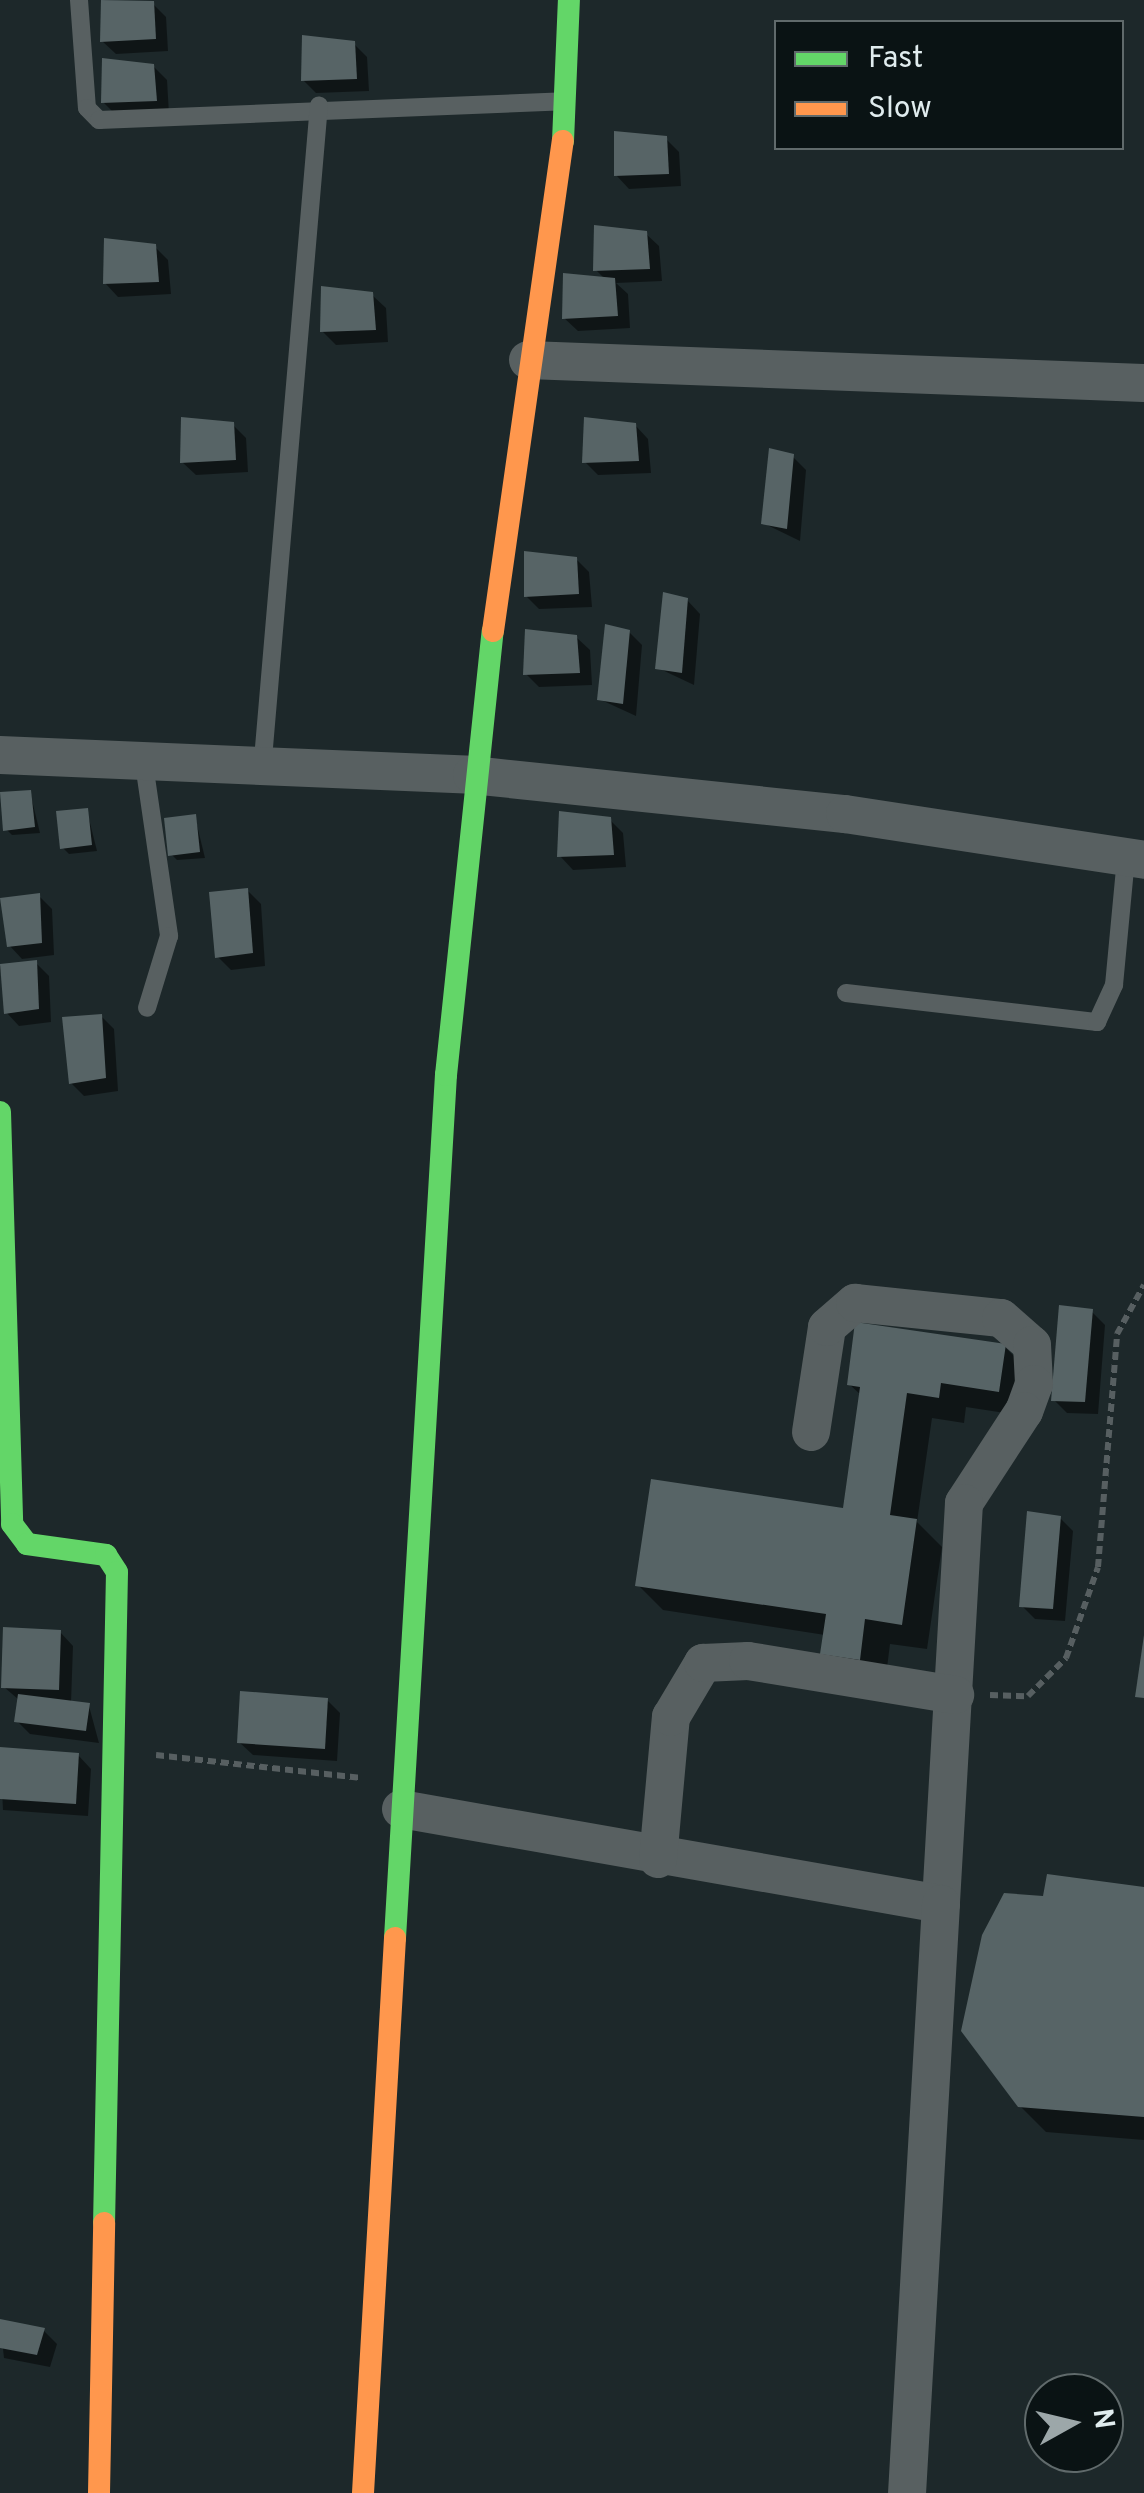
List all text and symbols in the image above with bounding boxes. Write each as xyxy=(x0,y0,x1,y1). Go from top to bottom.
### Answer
legend xyxy=(774,20,1124,150)
text: Fast xyxy=(868,41,923,78)
text: Slow xyxy=(868,91,932,128)
north arrow xyxy=(1024,2373,1124,2473)
text: N xyxy=(1083,2407,1121,2432)

